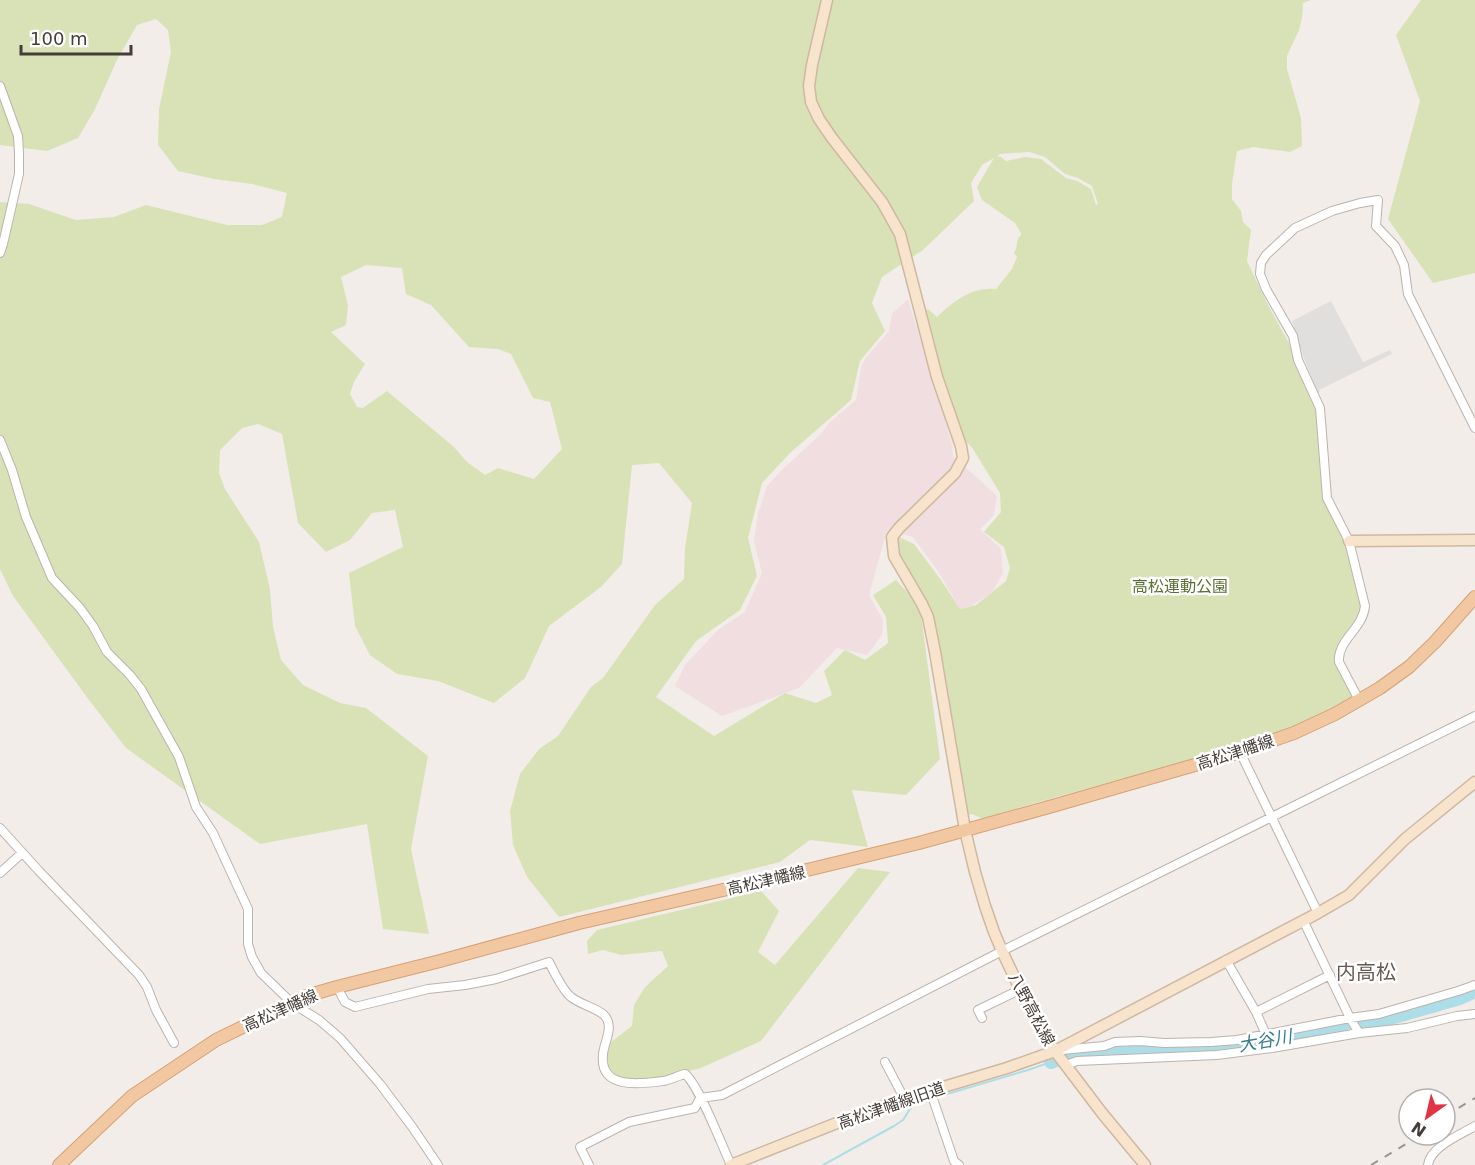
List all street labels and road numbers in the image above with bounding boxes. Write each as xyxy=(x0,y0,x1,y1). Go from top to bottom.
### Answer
street label: 高松津幡線 xyxy=(1194,731,1276,774)
street label: 高松津幡線 xyxy=(725,862,807,899)
street label: 八野高松線 xyxy=(1004,969,1059,1049)
street label: 高松津幡線 xyxy=(240,986,321,1035)
street label: 高松津幡線旧道 xyxy=(835,1078,947,1133)

